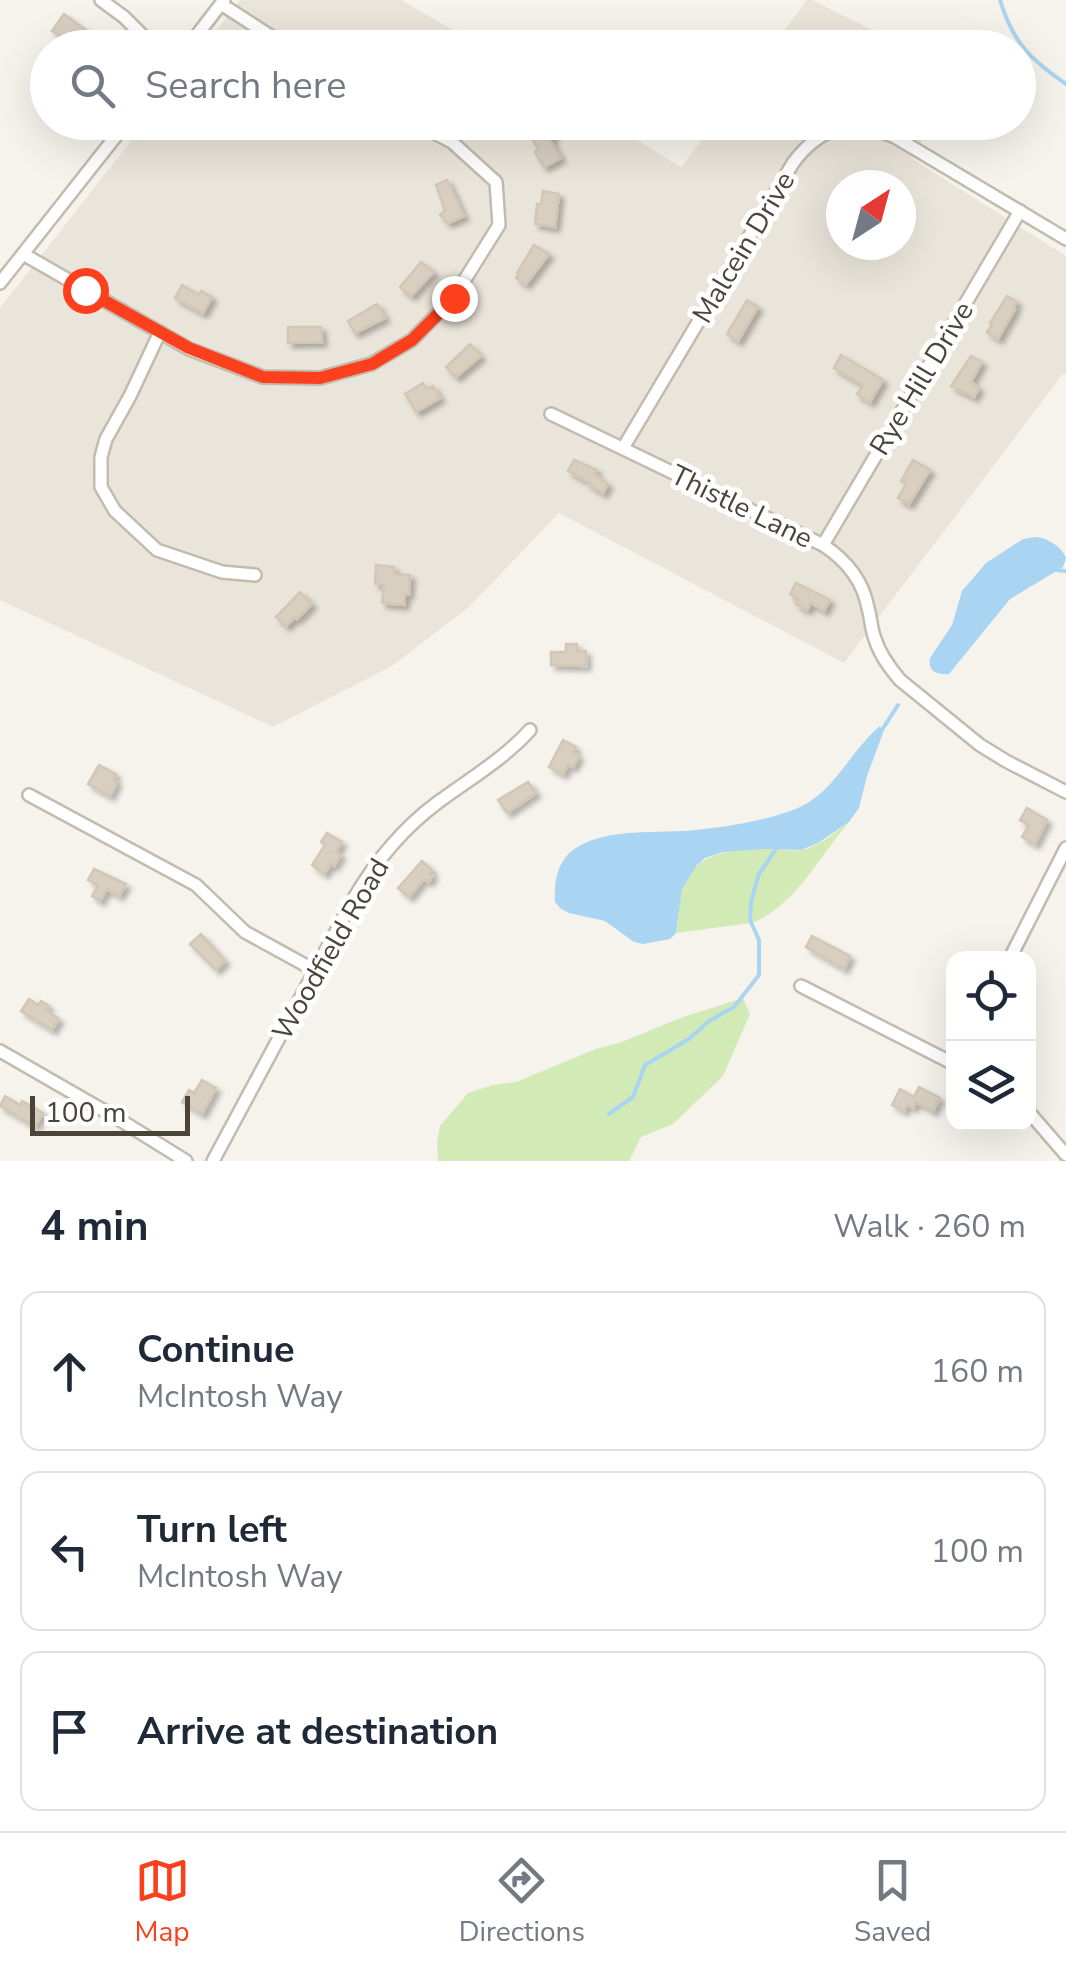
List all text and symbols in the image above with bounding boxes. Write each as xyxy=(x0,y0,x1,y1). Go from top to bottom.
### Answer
search box xyxy=(30,30,1036,140)
icon: search xyxy=(65,58,120,113)
text: Search here xyxy=(145,60,346,111)
street label: Malcein Drive xyxy=(684,165,804,330)
north arrow xyxy=(826,170,916,260)
route start xyxy=(63,268,109,314)
route end xyxy=(432,276,478,322)
street label: Rye Hill Drive xyxy=(861,295,983,462)
street label: Thistle Lane xyxy=(664,456,819,558)
street label: Woodfield Road xyxy=(263,852,398,1047)
map controls xyxy=(946,951,1036,1131)
button: locate xyxy=(946,951,1036,1041)
button: layers xyxy=(946,1041,1036,1131)
scale bar xyxy=(30,1091,190,1136)
text: 100 m xyxy=(45,1094,127,1132)
text: 4 min xyxy=(40,1198,149,1255)
text: Walk · 260 m xyxy=(833,1205,1026,1248)
text: Continue xyxy=(137,1324,295,1375)
icon: ahead xyxy=(42,1344,97,1399)
text: 160 m xyxy=(931,1350,1024,1393)
text: McIntosh Way xyxy=(137,1375,343,1418)
text: Turn left xyxy=(137,1504,287,1555)
icon: left xyxy=(42,1524,97,1579)
text: 100 m xyxy=(931,1530,1024,1573)
text: McIntosh Way xyxy=(137,1555,343,1598)
icon: arrive xyxy=(42,1704,97,1759)
text: Arrive at destination xyxy=(137,1706,498,1757)
tab: Map xyxy=(135,1853,190,1951)
tab: Directions xyxy=(459,1853,585,1951)
tab: Saved xyxy=(854,1853,931,1951)

